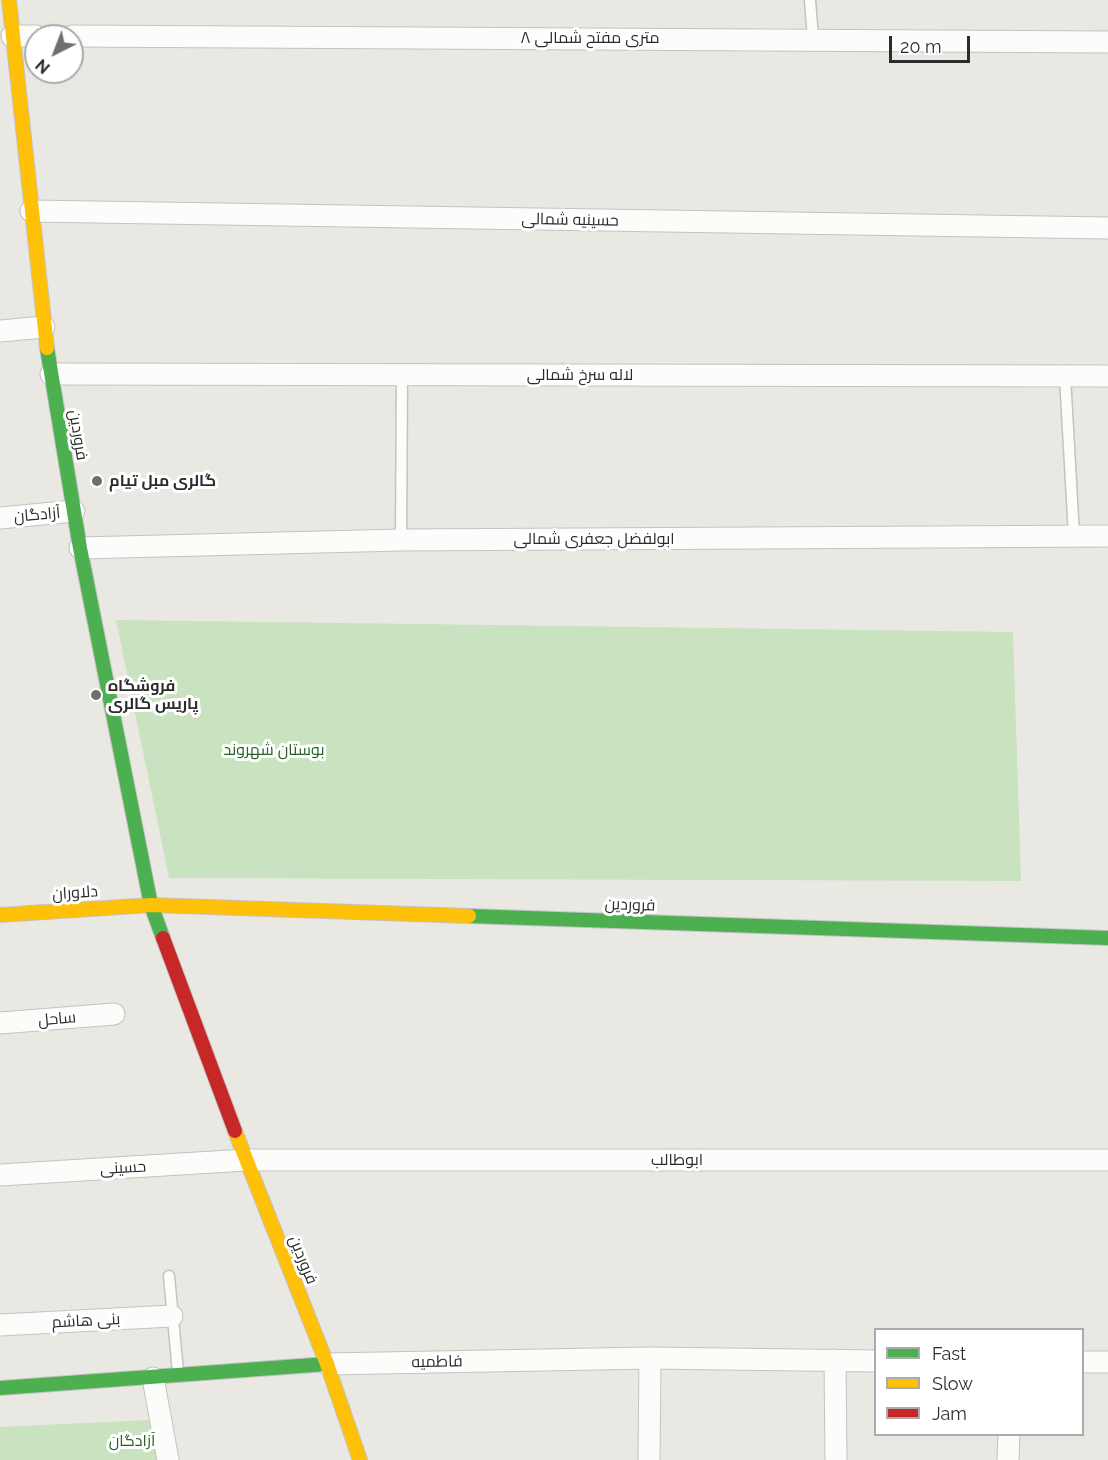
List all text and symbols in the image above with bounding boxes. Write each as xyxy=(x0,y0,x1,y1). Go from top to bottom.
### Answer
north arrow xyxy=(24,24,84,84)
scale bar xyxy=(892,24,973,62)
street label: ۸ متری مفتح شمالی xyxy=(521,28,659,48)
text: 20 m xyxy=(900,36,942,57)
text: N xyxy=(32,55,54,77)
street label: حسینیه شمالی xyxy=(521,210,619,230)
street label: لاله سرخ شمالی xyxy=(527,365,633,385)
street label: فروردین xyxy=(65,408,91,462)
place label: گالری مبل تیام xyxy=(109,471,216,491)
marker: گالری مبل تیام xyxy=(90,474,104,488)
street label: آزادگان xyxy=(13,503,61,527)
street label: ابولفضل جعفری شمالی xyxy=(513,529,675,549)
place label: فروشگاه پاریس گالری xyxy=(108,676,198,714)
marker: فروشگاه پاریس گالری xyxy=(89,688,103,702)
park label: بوستان شهروند xyxy=(223,740,325,760)
street label: دلاوران xyxy=(51,882,99,904)
street label: فروردین xyxy=(604,895,656,915)
street label: ساحل xyxy=(37,1008,77,1030)
street label: ابوطالب xyxy=(651,1150,703,1170)
street label: حسینی xyxy=(99,1157,147,1179)
street label: فروردین xyxy=(285,1233,321,1287)
street label: بنی هاشم xyxy=(51,1310,121,1332)
legend xyxy=(874,1328,1084,1436)
text: Fast xyxy=(932,1343,966,1364)
street label: فاطمیه xyxy=(411,1352,463,1372)
text: Slow xyxy=(932,1373,973,1394)
text: Jam xyxy=(932,1403,967,1424)
park label: آزادگان xyxy=(109,1431,155,1451)

